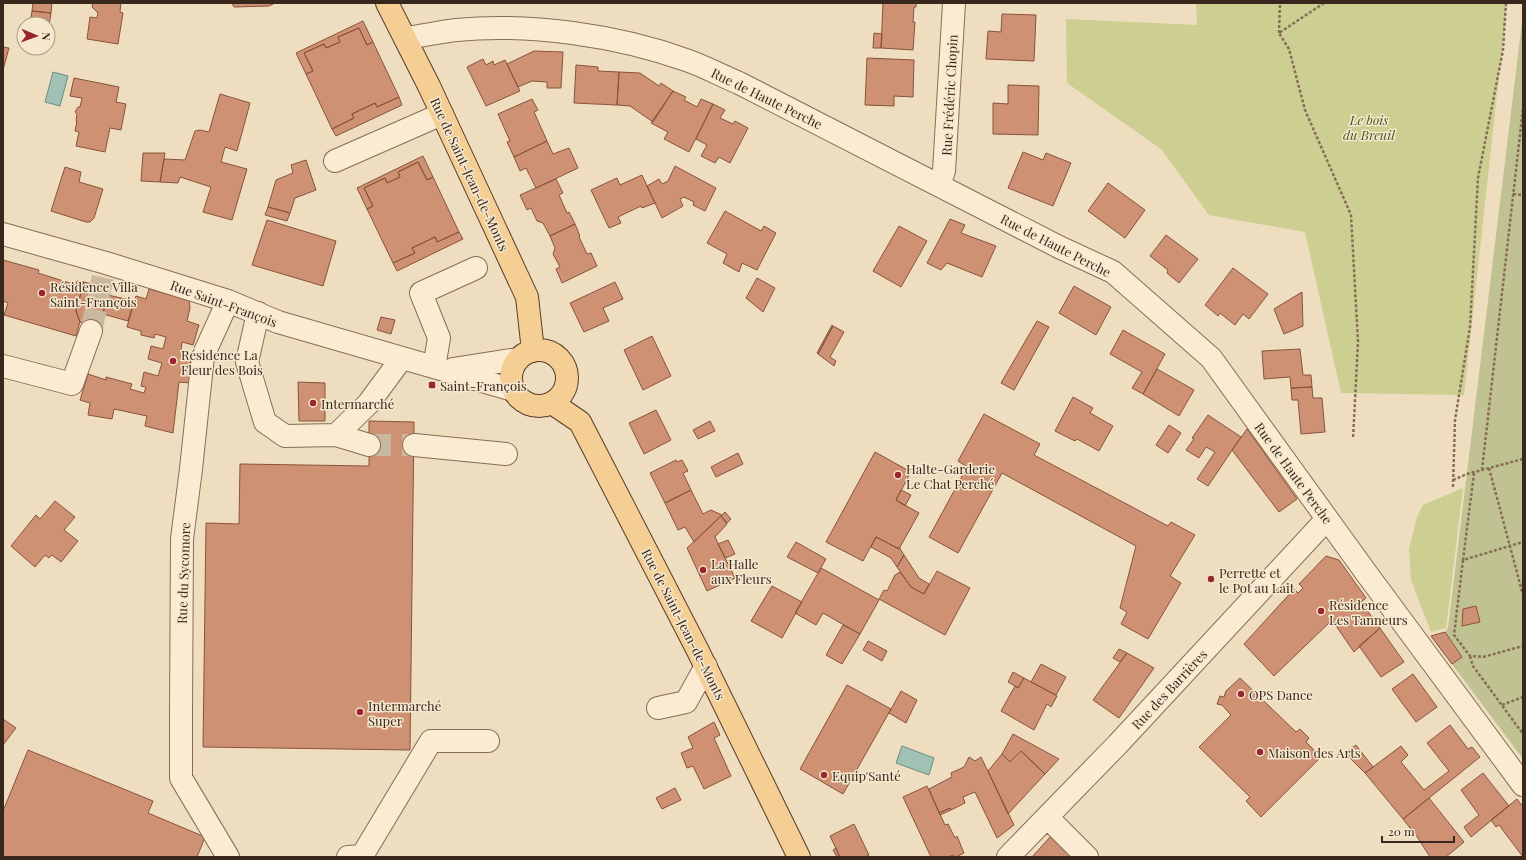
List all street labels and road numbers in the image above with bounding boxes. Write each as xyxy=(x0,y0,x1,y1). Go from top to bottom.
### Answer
street label: Rue Frédéric Chopin xyxy=(937,34,961,156)
street label: Rue de Haute Perche xyxy=(709,64,826,132)
street label: Rue de Saint-Jean-de-Monts xyxy=(427,95,513,254)
street label: Rue de Haute Perche xyxy=(998,210,1114,280)
street label: Rue Saint-François xyxy=(168,276,280,330)
street label: Rue de Haute Perche xyxy=(1251,419,1337,527)
street label: Rue du Sycomore xyxy=(173,521,193,624)
street label: Rue de Saint-Jean-de-Monts xyxy=(638,546,730,703)
street label: Rue des Barrières xyxy=(1128,645,1211,733)

